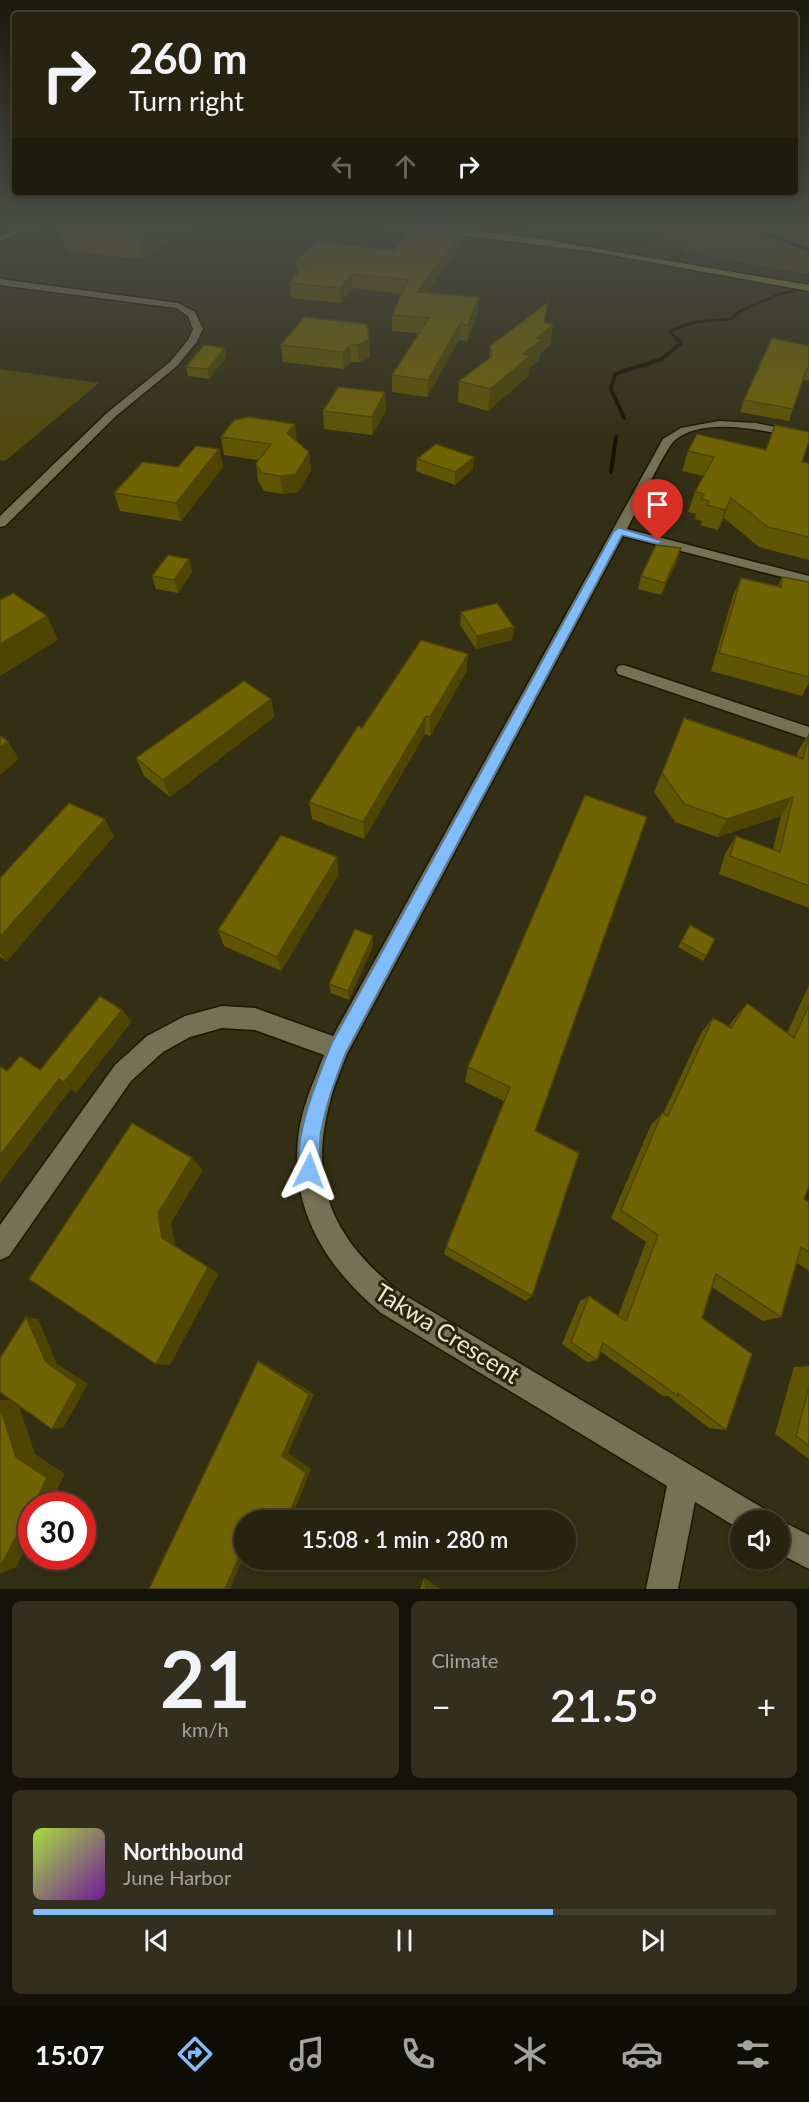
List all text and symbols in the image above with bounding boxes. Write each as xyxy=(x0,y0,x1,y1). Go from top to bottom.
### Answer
text: 260 m xyxy=(129,33,247,83)
icon: right xyxy=(30,36,108,114)
text: Turn right xyxy=(129,84,244,117)
icon: left xyxy=(326,150,359,183)
icon: ahead xyxy=(389,150,422,183)
icon: right xyxy=(452,150,485,183)
pin xyxy=(632,479,683,541)
icon: arrive xyxy=(641,488,674,521)
position arrow xyxy=(277,1139,341,1203)
street label: Takwa Crescent xyxy=(370,1277,526,1389)
speed limit sign: 30 xyxy=(18,1492,96,1570)
map controls xyxy=(730,1510,790,1570)
button: sound xyxy=(730,1510,790,1570)
text: 15:08 · 1 min · 280 m xyxy=(302,1526,508,1553)
text: 21 xyxy=(160,1631,250,1725)
text: Climate xyxy=(432,1648,498,1672)
text: 21.5° xyxy=(550,1678,658,1732)
text: − xyxy=(432,1686,451,1726)
text: + xyxy=(757,1686,776,1726)
text: km/h xyxy=(182,1717,229,1741)
text: Northbound xyxy=(123,1838,243,1865)
text: June Harbor xyxy=(123,1865,231,1889)
icon: previous xyxy=(140,1924,173,1957)
icon: pause xyxy=(388,1924,421,1957)
icon: next xyxy=(636,1924,669,1957)
icon: directions xyxy=(174,2033,216,2075)
icon: music xyxy=(286,2033,328,2075)
icon: phone xyxy=(397,2033,439,2075)
icon: climate xyxy=(509,2033,551,2075)
icon: car xyxy=(621,2033,663,2075)
icon: filters xyxy=(732,2033,774,2075)
text: 15:07 xyxy=(35,2038,104,2071)

